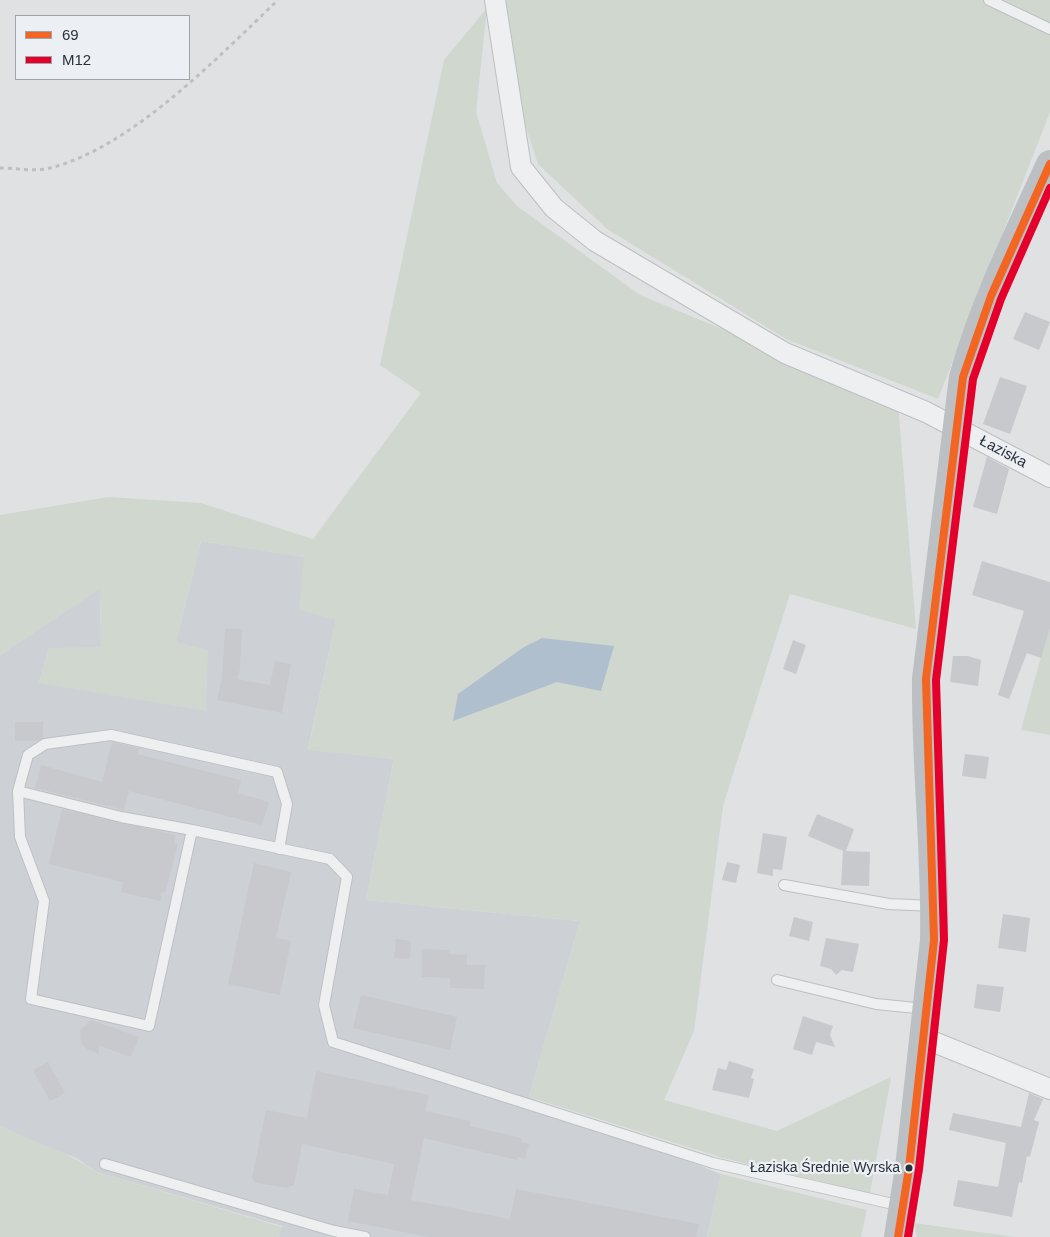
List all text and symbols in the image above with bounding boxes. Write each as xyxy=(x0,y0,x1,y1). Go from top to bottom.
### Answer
legend xyxy=(15,15,190,80)
text: 69 xyxy=(62,26,79,43)
text: M12 xyxy=(62,51,91,68)
street label: Łaziska xyxy=(976,432,1030,472)
place label: Łaziska Średnie Wyrska xyxy=(750,1160,900,1176)
marker: Łaziska Średnie Wyrska xyxy=(904,1163,914,1173)

